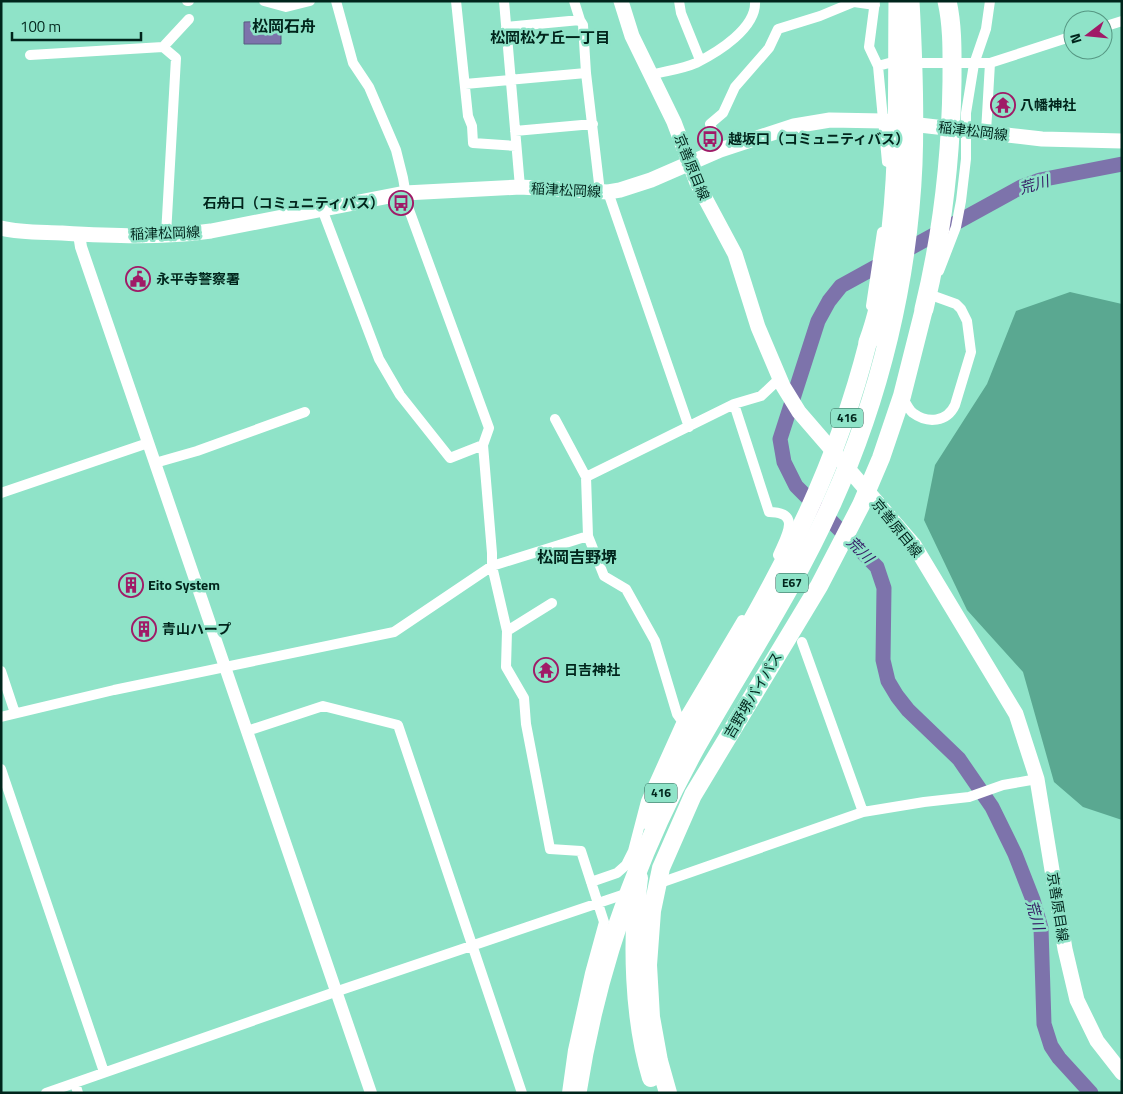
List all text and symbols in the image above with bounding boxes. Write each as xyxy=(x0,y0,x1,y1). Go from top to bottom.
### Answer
scale bar xyxy=(12,10,141,42)
north arrow xyxy=(1063,10,1113,60)
district label: 松岡石舟 xyxy=(252,14,316,38)
text: 100 m xyxy=(20,15,61,38)
district label: 松岡松ケ丘一丁目 xyxy=(490,26,610,49)
text: N xyxy=(1064,31,1086,46)
temple icon: 八幡神社 xyxy=(990,92,1016,118)
place label: 八幡神社 xyxy=(1020,94,1076,115)
street label: 稲津松岡線 xyxy=(937,116,1009,145)
bus stop icon: 越坂口（コミュニティバス） xyxy=(697,126,723,152)
place label: 越坂口（コミュニティバス） xyxy=(728,128,909,149)
street label: 京善原目線 xyxy=(670,130,715,203)
water label: 荒川 xyxy=(1016,169,1053,200)
street label: 稲津松岡線 xyxy=(531,177,602,202)
bus stop icon: 石舟口（コミュニティバス） xyxy=(388,190,414,216)
place label: 石舟口（コミュニティバス） xyxy=(203,192,384,213)
street label: 稲津松岡線 xyxy=(130,221,200,244)
public building icon: 永平寺警察署 xyxy=(125,266,151,292)
place label: 永平寺警察署 xyxy=(156,268,240,289)
road number: 416 xyxy=(831,408,863,428)
street label: 京善原目線 xyxy=(867,494,928,561)
water label: 荒川 xyxy=(842,531,881,570)
district label: 松岡吉野堺 xyxy=(537,545,617,569)
building icon: Eito System xyxy=(118,572,144,598)
place label: Eito System xyxy=(148,574,220,595)
road number: E67 xyxy=(776,574,808,592)
building icon: 青山ハープ xyxy=(131,616,157,642)
place label: 青山ハープ xyxy=(162,618,231,639)
street label: 吉野堺バイパス xyxy=(718,647,787,742)
temple icon: 日吉神社 xyxy=(533,657,559,683)
place label: 日吉神社 xyxy=(564,659,620,680)
road number: 416 xyxy=(645,784,677,802)
street label: 京善原目線 xyxy=(1043,871,1074,943)
water label: 荒川 xyxy=(1020,897,1051,934)

